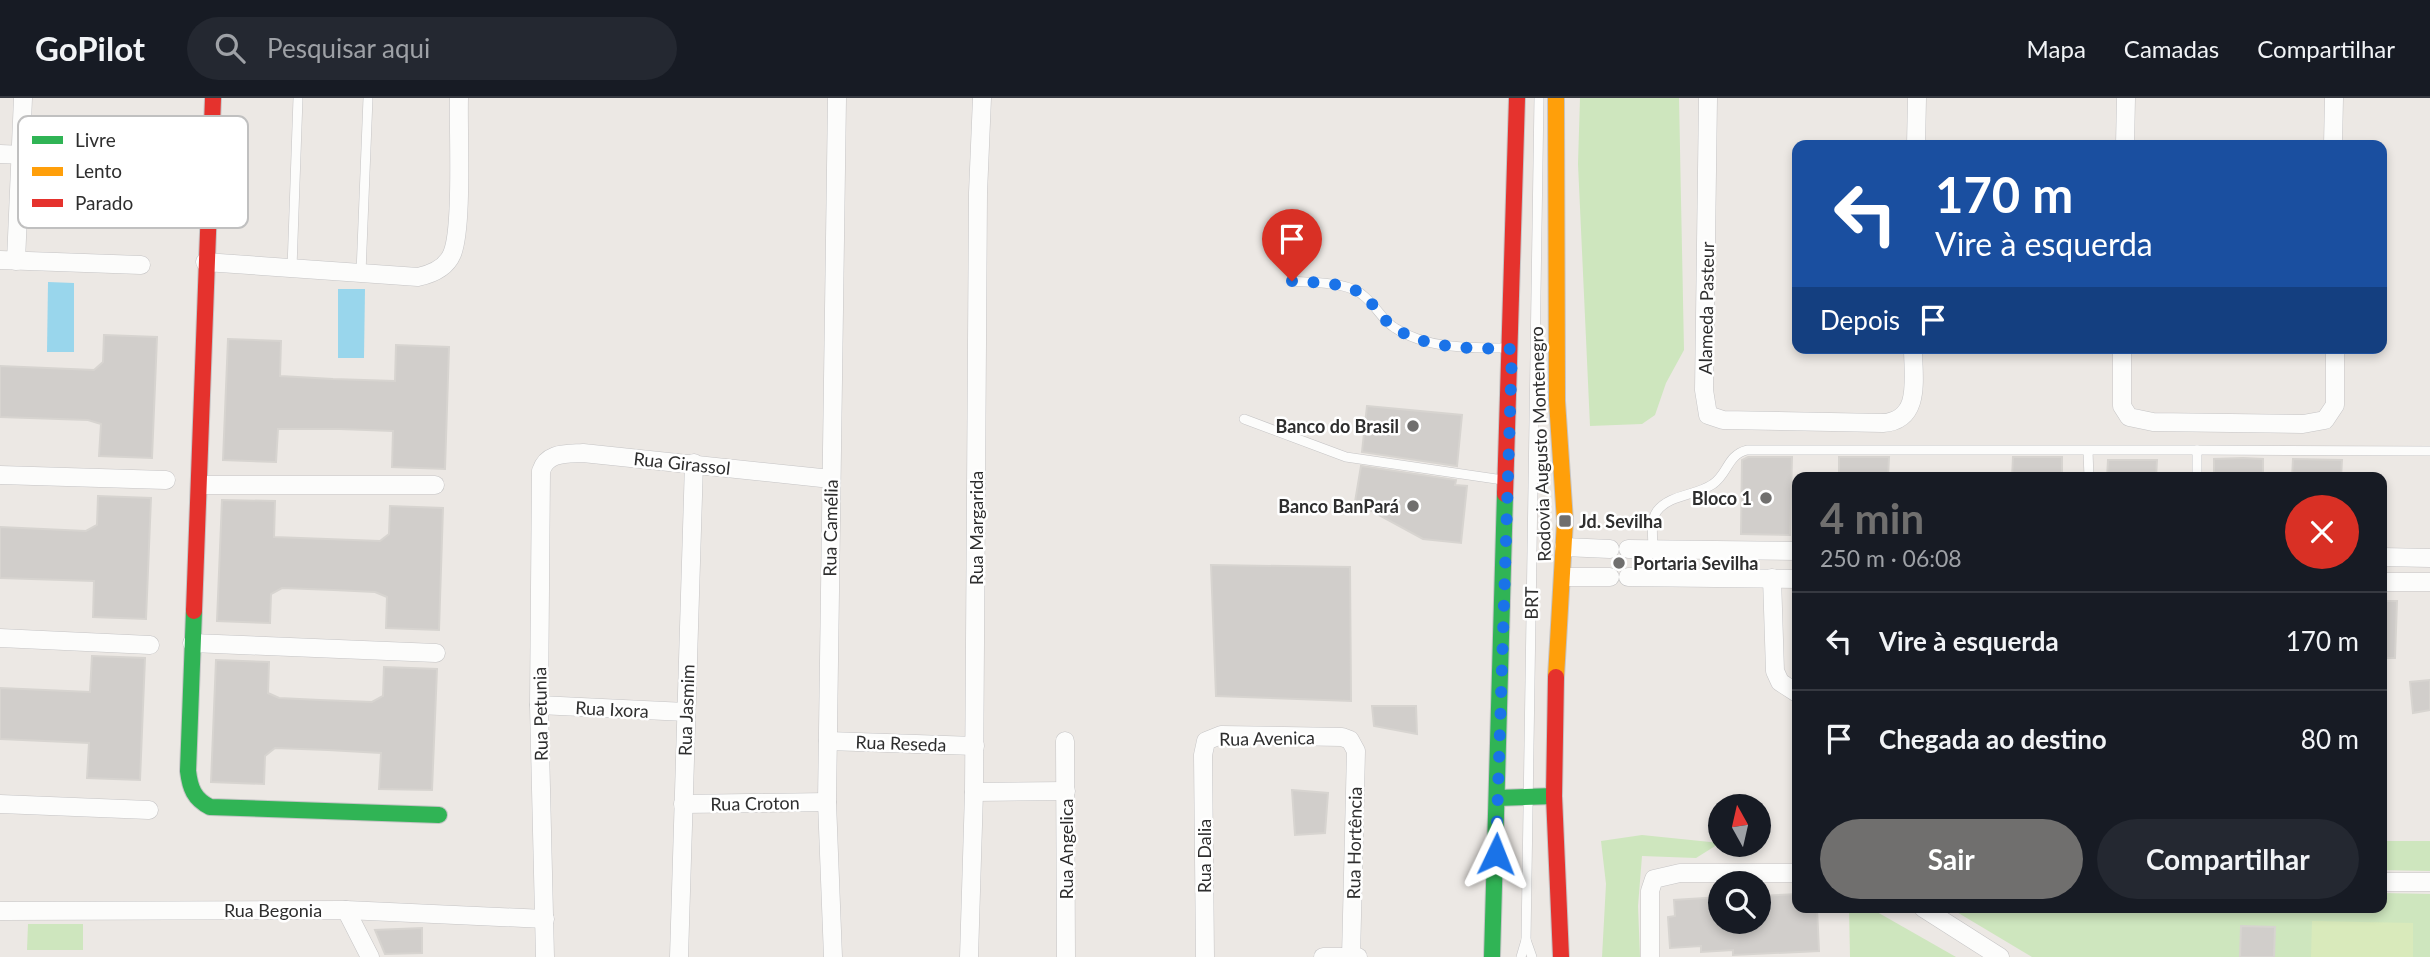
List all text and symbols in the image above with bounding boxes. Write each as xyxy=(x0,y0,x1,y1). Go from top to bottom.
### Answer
search box xyxy=(187,17,677,80)
text: GoPilot xyxy=(35,28,145,68)
icon: search xyxy=(211,29,249,67)
text: Pesquisar aqui xyxy=(267,32,430,64)
text: Mapa xyxy=(2027,34,2086,63)
text: Camadas xyxy=(2124,34,2219,63)
text: Compartilhar xyxy=(2257,34,2395,63)
legend xyxy=(18,116,248,228)
text: Livre xyxy=(75,128,116,151)
text: Lento xyxy=(75,159,122,182)
text: 170 m xyxy=(1935,165,2073,223)
icon: left xyxy=(1820,168,1911,259)
text: Parado xyxy=(75,191,133,214)
pin xyxy=(1262,209,1322,281)
icon: arrive xyxy=(1273,220,1311,258)
text: Vire à esquerda xyxy=(1935,224,2153,263)
street label: Alameda Pasteur xyxy=(1694,241,1718,375)
icon: arrive xyxy=(1914,301,1952,339)
text: Depois xyxy=(1820,304,1900,336)
street label: Rodovia Augusto Montenegro xyxy=(1525,326,1555,562)
place label: Banco do Brasil xyxy=(1275,415,1399,437)
marker: Banco do Brasil xyxy=(1405,418,1421,434)
street label: Rua Girassol xyxy=(632,447,732,479)
street label: Rua Margarida xyxy=(965,471,987,585)
street label: Rua Camélia xyxy=(818,479,842,577)
place label: Bloco 1 xyxy=(1692,487,1752,509)
marker: Bloco 1 xyxy=(1758,490,1774,506)
text: 4 min xyxy=(1820,493,1924,543)
place label: Banco BanPará xyxy=(1278,495,1399,517)
button: close xyxy=(2285,495,2359,569)
marker: Banco BanPará xyxy=(1405,498,1421,514)
place label: Jd. Sevilha xyxy=(1579,510,1662,532)
marker: Jd. Sevilha xyxy=(1557,513,1573,529)
text: 250 m · 06:08 xyxy=(1820,544,1962,572)
place label: Portaria Sevilha xyxy=(1633,552,1758,574)
marker: Portaria Sevilha xyxy=(1611,555,1627,571)
street label: BRT xyxy=(1520,586,1542,620)
icon: left xyxy=(1820,622,1858,660)
text: Vire à esquerda xyxy=(1879,625,2059,657)
text: 170 m xyxy=(2286,625,2359,657)
street label: Rua Jasmim xyxy=(673,664,699,756)
street label: Rua Petunia xyxy=(528,667,552,761)
street label: Rua Ixora xyxy=(575,696,649,722)
icon: arrive xyxy=(1820,720,1858,758)
text: Chegada ao destino xyxy=(1879,723,2107,755)
text: 80 m xyxy=(2301,723,2359,755)
street label: Rua Avenica xyxy=(1219,726,1315,750)
street label: Rua Reseda xyxy=(855,730,947,756)
street label: Rua Hortência xyxy=(1342,787,1366,899)
street label: Rua Croton xyxy=(710,791,800,815)
north arrow xyxy=(1708,794,1771,858)
map controls xyxy=(1708,794,1771,934)
street label: Rua Angelica xyxy=(1055,799,1077,899)
position arrow xyxy=(1459,817,1533,891)
street label: Rua Dalia xyxy=(1193,819,1215,893)
button: Sair xyxy=(1820,819,2083,899)
button: Compartilhar xyxy=(2097,819,2359,899)
button: search xyxy=(1708,871,1771,934)
street label: Rua Begonia xyxy=(224,899,322,921)

